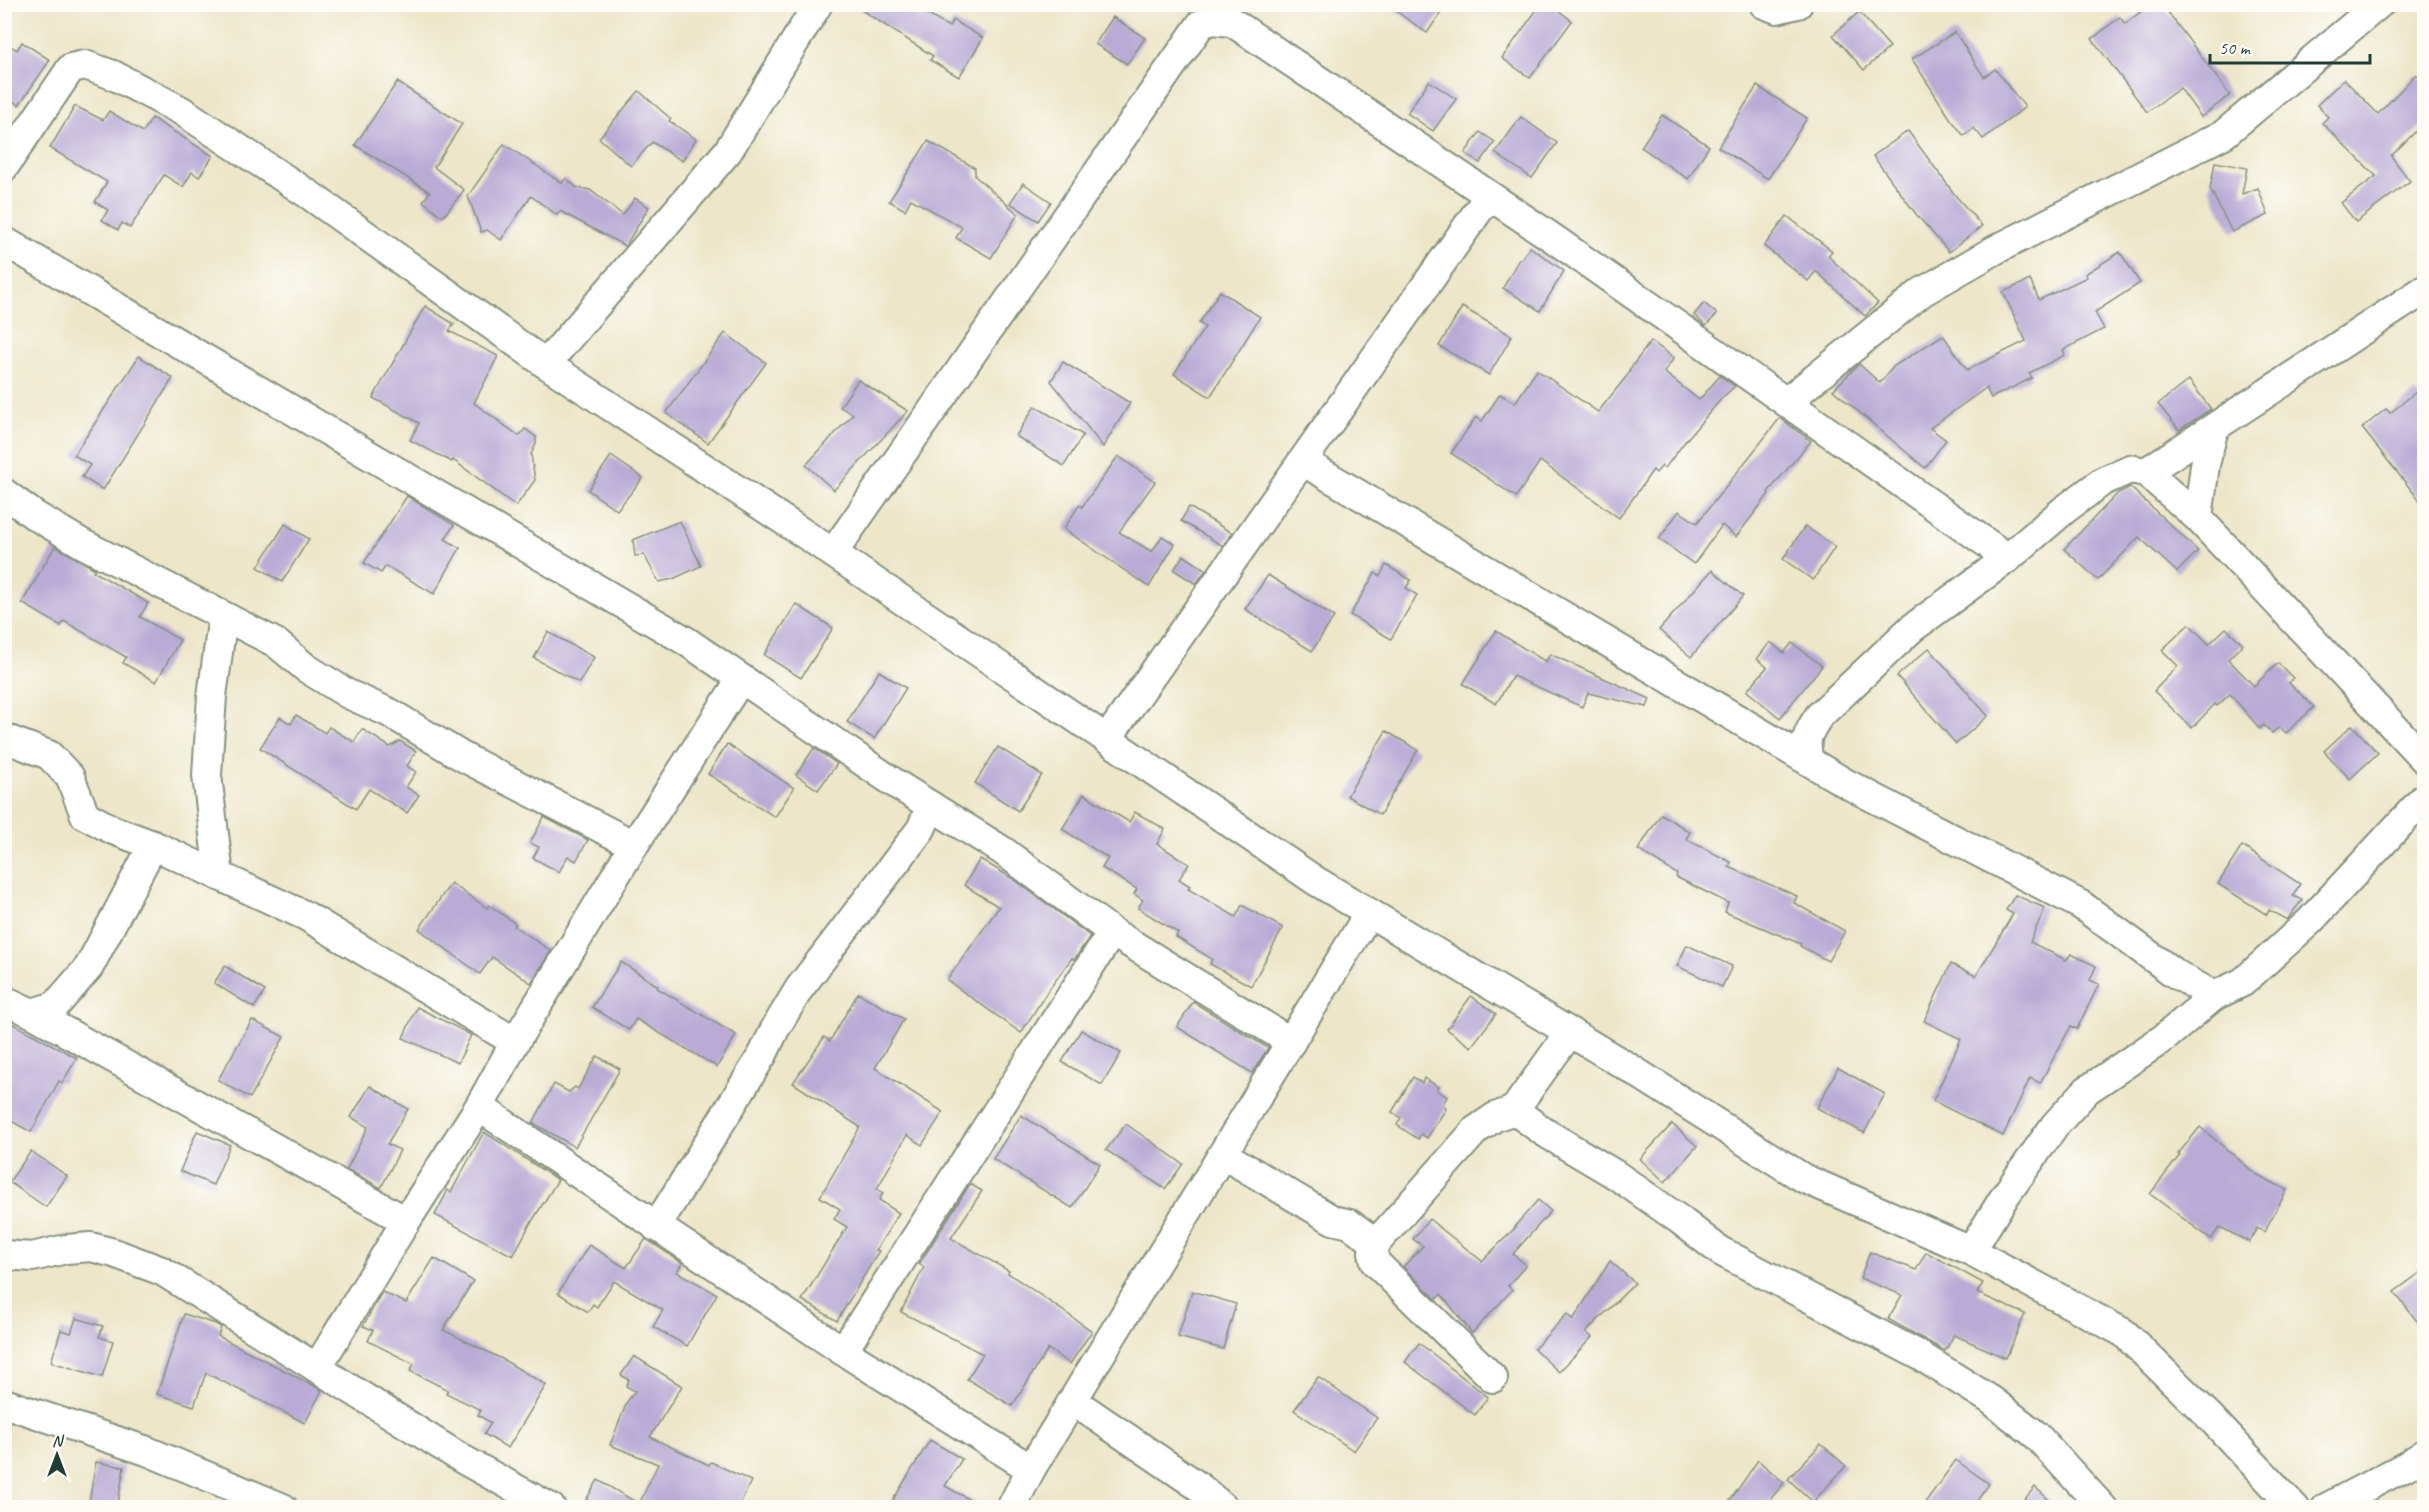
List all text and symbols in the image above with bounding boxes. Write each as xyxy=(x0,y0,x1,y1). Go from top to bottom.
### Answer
scale bar xyxy=(2210,27,2370,65)
text: 50 m xyxy=(2219,37,2252,59)
north arrow xyxy=(27,1425,87,1485)
text: N xyxy=(52,1431,65,1451)

